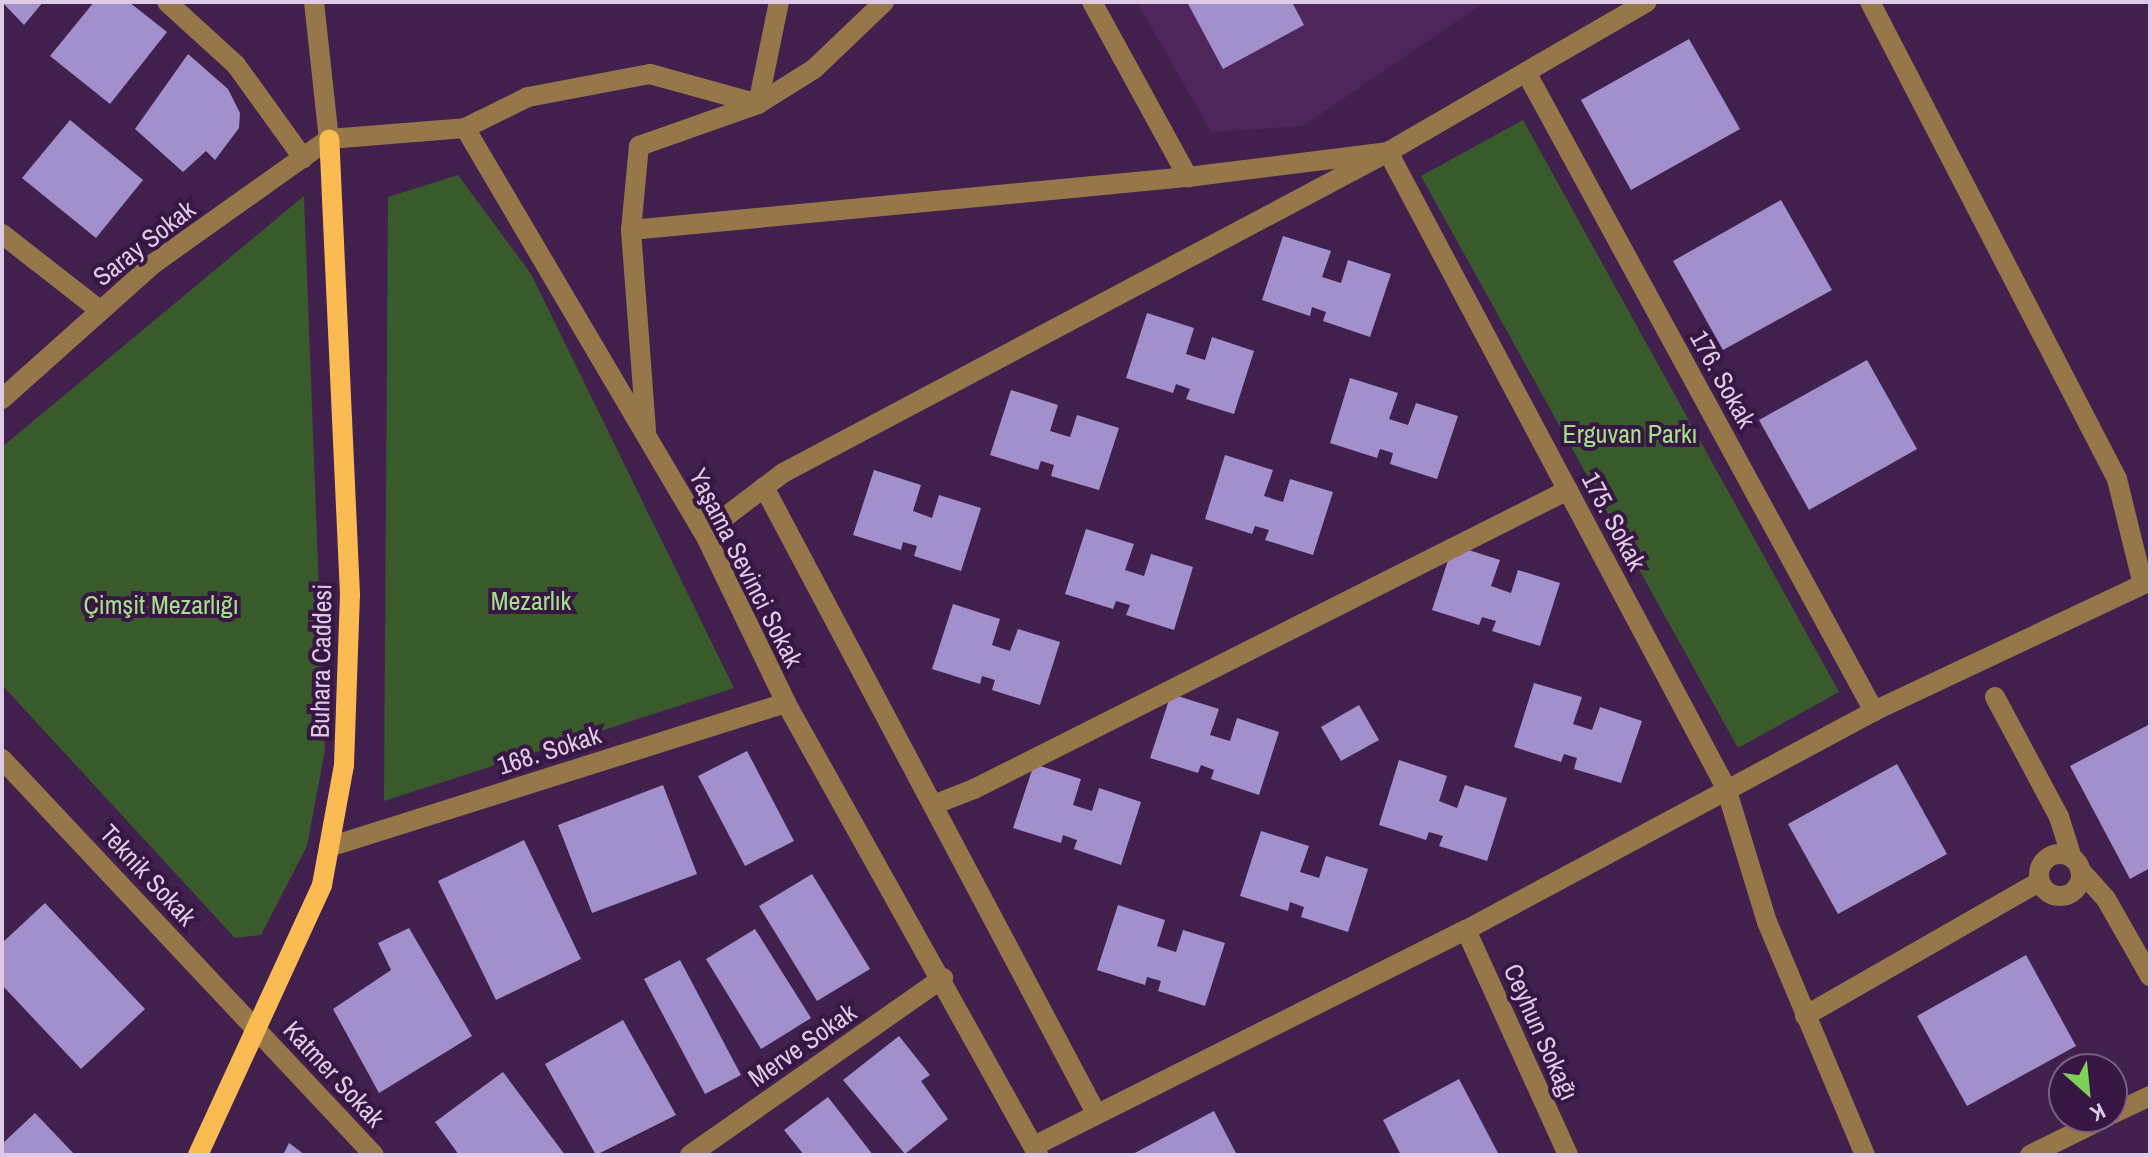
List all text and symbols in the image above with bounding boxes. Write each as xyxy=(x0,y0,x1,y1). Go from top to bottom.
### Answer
street label: Saray Sokak xyxy=(87,193,201,293)
street label: 176. Sokak xyxy=(1683,325,1763,433)
park label: Erguvan Parkı xyxy=(1562,418,1698,450)
street label: Yaşama Sevinci Sokak xyxy=(682,463,810,673)
street label: 175. Sokak xyxy=(1575,467,1653,575)
street label: Buhara Caddesi xyxy=(304,584,338,738)
park label: Mezarlık xyxy=(491,585,571,617)
park label: Çimşit Mezarlığı xyxy=(83,589,239,621)
street label: 168. Sokak xyxy=(493,719,605,781)
street label: Teknik Sokak xyxy=(93,818,203,932)
street label: Ceyhun Sokağı xyxy=(1497,959,1585,1105)
street label: Merve Sokak xyxy=(742,997,862,1093)
street label: Katmer Sokak xyxy=(277,1014,391,1134)
north arrow xyxy=(2048,1053,2128,1133)
text: K xyxy=(2085,1096,2111,1129)

